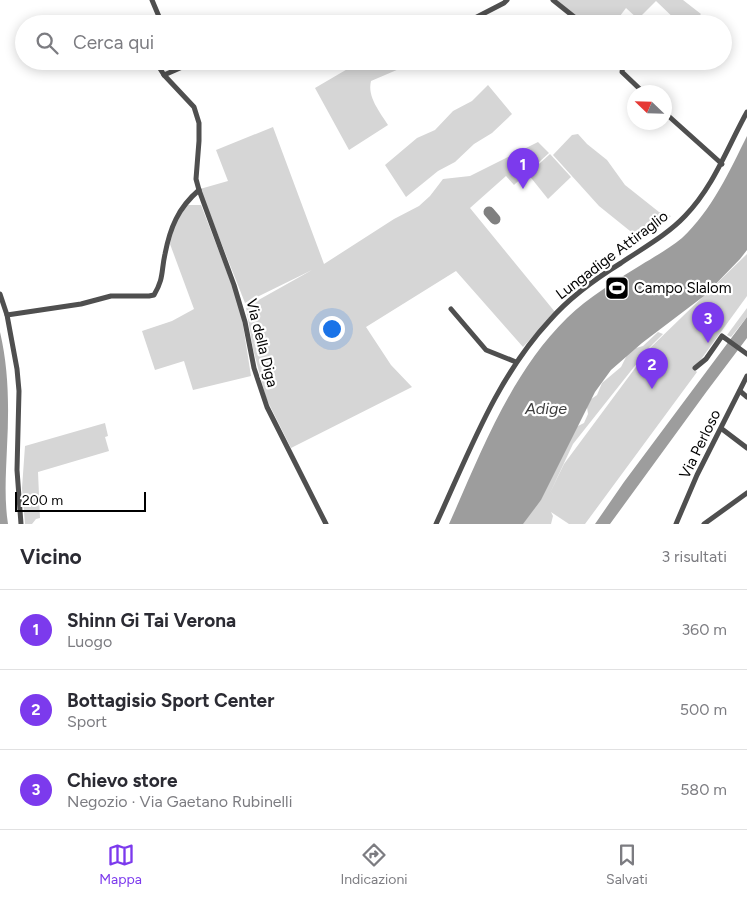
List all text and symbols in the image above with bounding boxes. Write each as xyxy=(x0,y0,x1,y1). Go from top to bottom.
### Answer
search box xyxy=(15,15,732,70)
icon: search xyxy=(33,29,61,57)
text: Cerca qui xyxy=(73,31,154,54)
north arrow xyxy=(627,85,672,130)
pin: 1 xyxy=(507,148,539,189)
street label: Lungadige Attiraglio xyxy=(552,207,672,303)
sports icon: Campo Slalom xyxy=(604,275,630,301)
place label: Campo Slalom xyxy=(634,279,731,297)
street label: Via della Diga xyxy=(242,297,282,389)
pin: 3 xyxy=(692,302,724,343)
your location xyxy=(319,316,345,342)
pin: 2 xyxy=(636,348,668,389)
water label: Adige xyxy=(524,399,567,418)
street label: Via Perloso xyxy=(676,406,725,482)
scale bar xyxy=(15,489,146,512)
text: 200 m xyxy=(22,492,63,509)
text: Vicino xyxy=(20,544,82,569)
text: 3 risultati xyxy=(661,547,727,566)
text: Shinn Gi Tai Verona xyxy=(67,609,236,632)
text: 1 xyxy=(33,620,39,639)
text: 360 m xyxy=(681,620,727,639)
text: Luogo xyxy=(67,632,112,651)
text: Bottagisio Sport Center xyxy=(67,689,274,712)
text: 2 xyxy=(31,700,41,719)
text: 500 m xyxy=(680,700,727,719)
text: Sport xyxy=(67,712,107,731)
text: Chievo store xyxy=(67,769,178,792)
text: 3 xyxy=(32,780,40,799)
text: 580 m xyxy=(680,780,727,799)
text: Negozio · Via Gaetano Rubinelli xyxy=(67,792,292,811)
tab: Mappa xyxy=(99,841,142,888)
tab: Indicazioni xyxy=(340,841,408,888)
tab: Salvati xyxy=(606,841,648,888)

